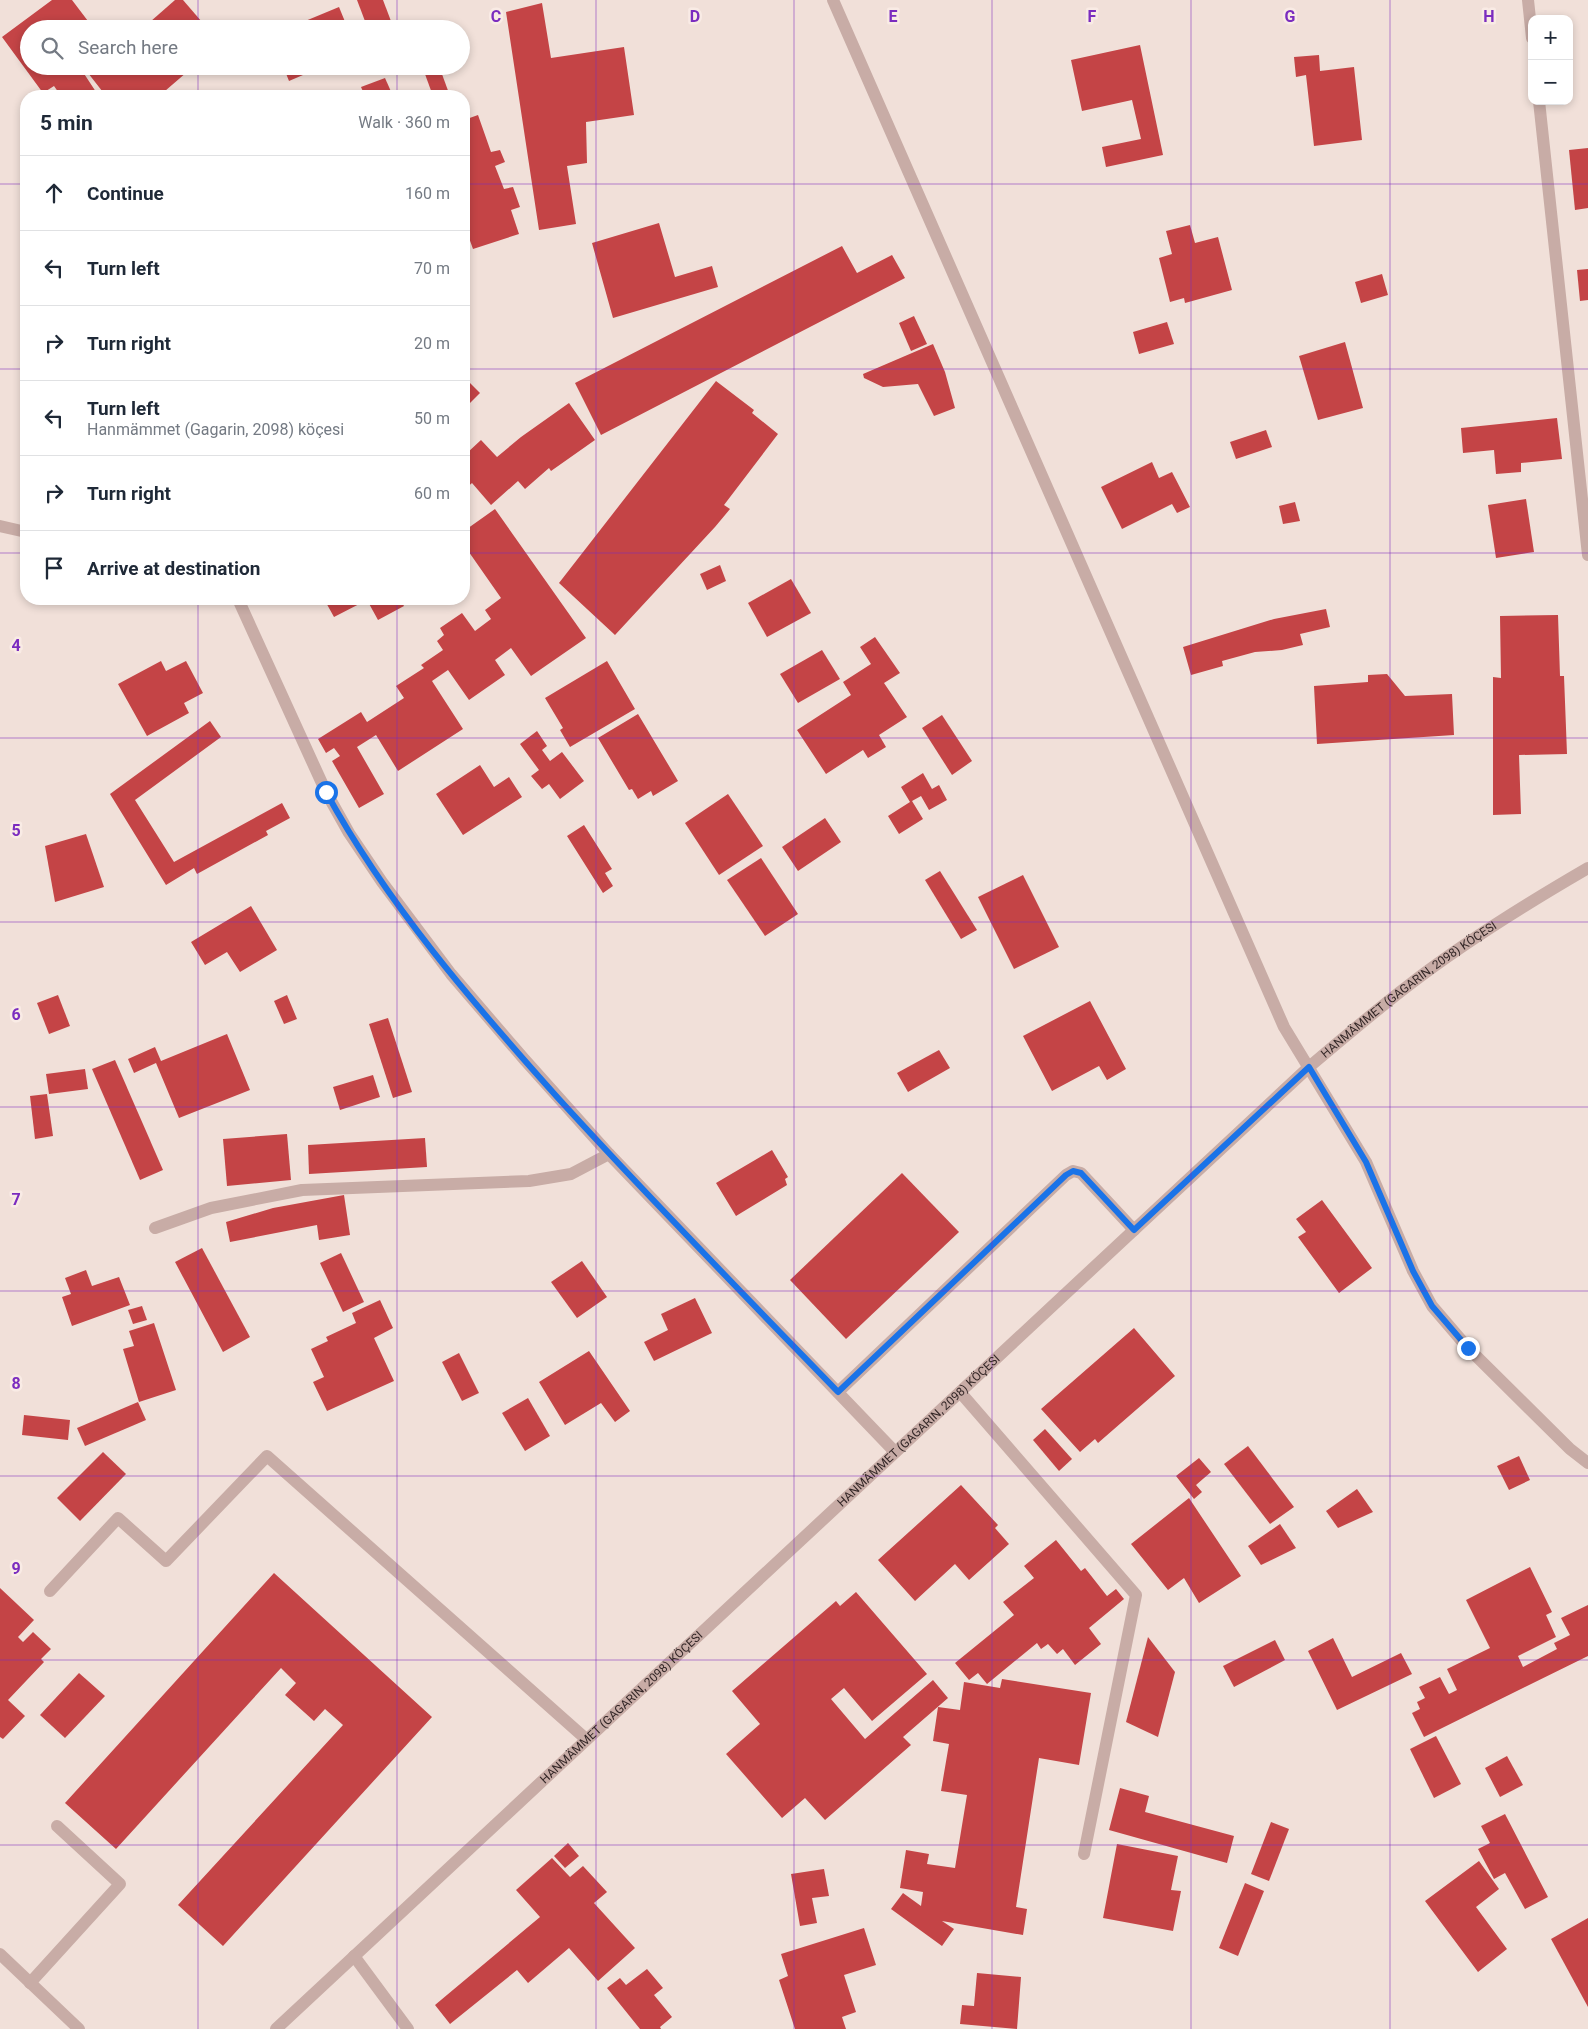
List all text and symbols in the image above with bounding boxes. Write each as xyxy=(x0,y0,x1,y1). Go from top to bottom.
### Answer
text: C xyxy=(491,7,501,26)
text: D xyxy=(690,7,700,26)
text: E xyxy=(889,7,898,26)
text: F xyxy=(1088,7,1097,26)
text: G xyxy=(1285,7,1296,26)
text: H xyxy=(1483,7,1495,26)
map controls xyxy=(1528,15,1573,105)
button: + xyxy=(1528,15,1573,60)
search box xyxy=(20,20,470,75)
icon: search xyxy=(38,34,66,62)
text: Search here xyxy=(78,36,178,59)
button: − xyxy=(1528,60,1573,105)
text: 5 min xyxy=(40,111,93,135)
text: Walk · 360 m xyxy=(358,113,450,132)
icon: ahead xyxy=(40,179,68,207)
text: Continue xyxy=(87,182,164,205)
text: 160 m xyxy=(405,184,450,203)
icon: left xyxy=(40,254,68,282)
text: Turn left xyxy=(87,257,160,280)
text: 70 m xyxy=(414,259,450,278)
icon: right xyxy=(40,329,68,357)
text: Turn right xyxy=(87,332,171,355)
text: 20 m xyxy=(414,334,450,353)
text: Turn left xyxy=(87,397,160,420)
icon: left xyxy=(40,404,68,432)
text: 50 m xyxy=(414,409,450,428)
text: Hanmämmet (Gagarin, 2098) köçesi xyxy=(87,420,344,439)
icon: right xyxy=(40,479,68,507)
text: Turn right xyxy=(87,482,171,505)
text: 60 m xyxy=(414,484,450,503)
icon: arrive xyxy=(40,554,68,582)
text: Arrive at destination xyxy=(87,557,260,580)
text: 4 xyxy=(11,636,21,655)
route start xyxy=(315,781,338,804)
text: 5 xyxy=(11,821,21,840)
street label: HANMÄMMET (GAGARIN, 2098) KÖÇESI xyxy=(1318,918,1499,1061)
text: 6 xyxy=(11,1005,21,1024)
text: 7 xyxy=(11,1190,21,1209)
route end xyxy=(1457,1337,1480,1360)
street label: HANMÄMMET (GAGARIN, 2098) KÖÇESI xyxy=(834,1352,1003,1510)
text: 8 xyxy=(11,1374,21,1393)
text: 9 xyxy=(11,1559,21,1578)
street label: HANMÄMMET (GAGARIN, 2098) KÖÇESI xyxy=(537,1628,706,1786)

